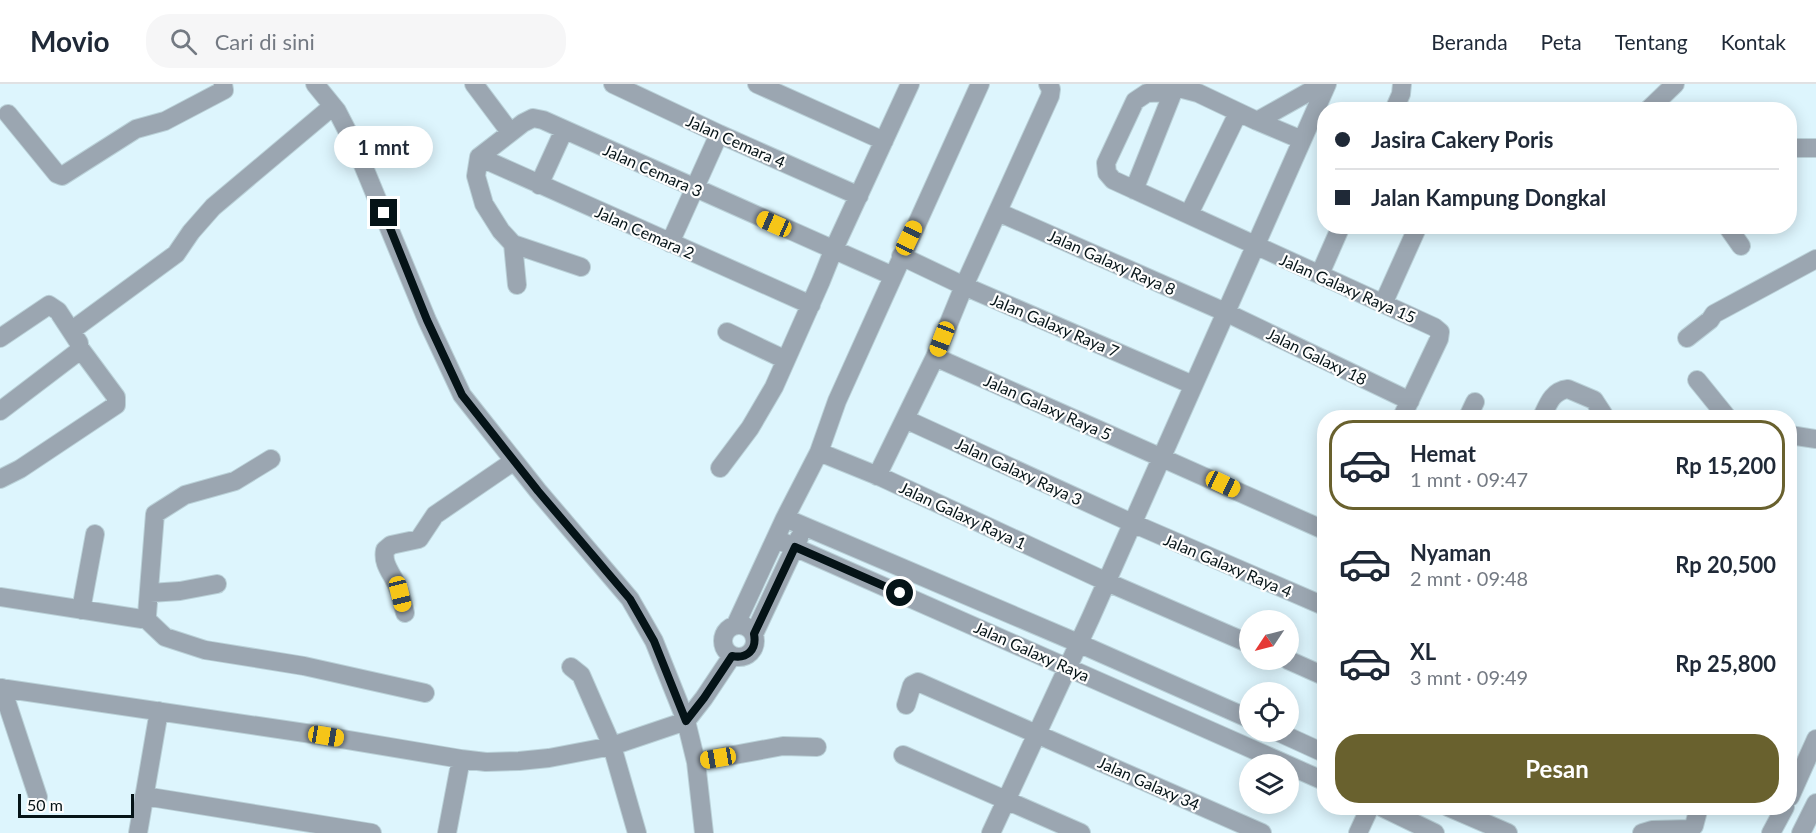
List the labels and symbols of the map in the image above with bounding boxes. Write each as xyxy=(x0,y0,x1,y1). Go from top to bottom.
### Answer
street label: Jalan Cemara 4 xyxy=(684,111,788,171)
callout: 1 mnt xyxy=(334,126,434,168)
street label: Jalan Cemara 3 xyxy=(601,140,705,200)
route end xyxy=(370,199,397,226)
street label: Jalan Cemara 2 xyxy=(593,202,697,262)
car xyxy=(754,208,794,240)
car xyxy=(893,218,925,258)
street label: Jalan Galaxy Raya 8 xyxy=(1045,225,1179,299)
street label: Jalan Galaxy Raya 15 xyxy=(1277,249,1419,327)
street label: Jalan Galaxy Raya 7 xyxy=(988,289,1122,361)
car xyxy=(927,319,957,359)
street label: Jalan Galaxy 18 xyxy=(1264,324,1370,388)
street label: Jalan Galaxy Raya 5 xyxy=(981,370,1115,444)
street label: Jalan Galaxy Raya 3 xyxy=(953,433,1085,509)
car xyxy=(1203,468,1243,500)
street label: Jalan Galaxy Raya 1 xyxy=(897,477,1029,553)
street label: Jalan Galaxy Raya 4 xyxy=(1161,529,1295,601)
car xyxy=(387,574,413,614)
route start xyxy=(886,579,913,606)
north arrow xyxy=(1239,610,1299,670)
street label: Jalan Galaxy Raya xyxy=(971,617,1093,685)
car xyxy=(307,724,345,748)
car xyxy=(699,746,737,770)
street label: Jalan Galaxy 34 xyxy=(1095,752,1203,814)
scale bar xyxy=(18,791,134,818)

